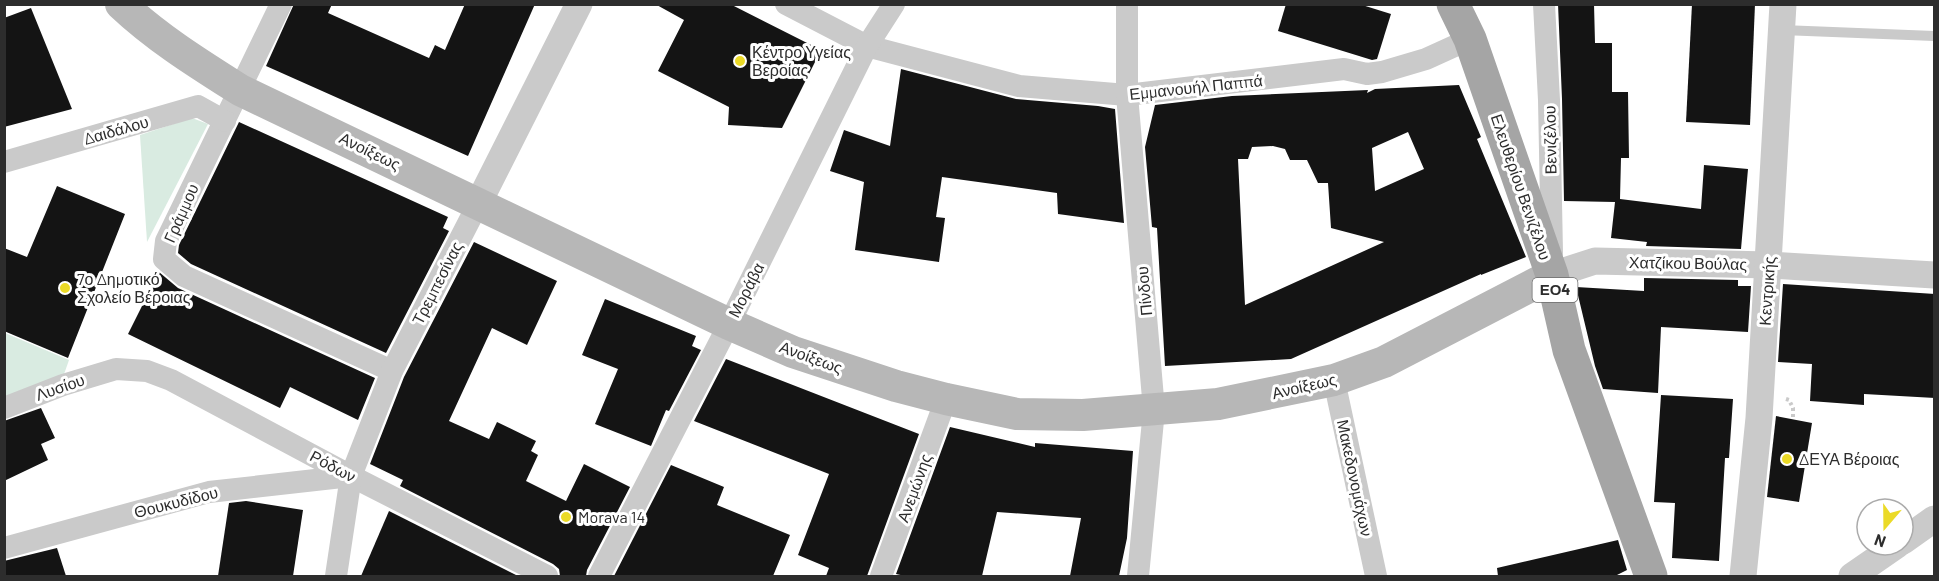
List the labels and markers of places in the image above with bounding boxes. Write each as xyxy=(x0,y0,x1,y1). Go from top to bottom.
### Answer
place label: Κέντρο Υγείας Βεροίας xyxy=(752,42,851,79)
marker: Κέντρο Υγείας Βεροίας xyxy=(733,54,747,68)
place label: 7ο Δημοτικό Σχολείο Βέροιας xyxy=(77,269,191,306)
marker: 7ο Δημοτικό Σχολείο Βέροιας xyxy=(58,281,72,295)
place label: ΔΕΥΑ Βέροιας xyxy=(1799,449,1900,468)
marker: ΔΕΥΑ Βέροιας xyxy=(1780,452,1794,466)
place label: Morava 14 xyxy=(578,507,645,526)
marker: Morava 14 xyxy=(559,510,573,524)

